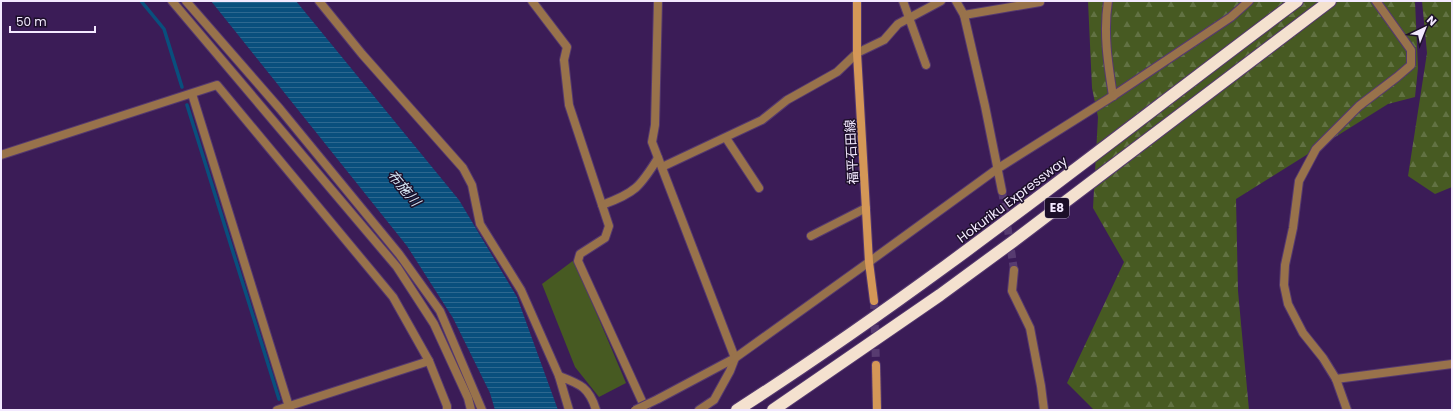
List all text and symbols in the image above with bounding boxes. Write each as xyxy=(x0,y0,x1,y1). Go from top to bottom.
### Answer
scale bar xyxy=(10,8,95,34)
north arrow xyxy=(1405,8,1445,48)
text: N xyxy=(1423,12,1440,29)
text: 50 m xyxy=(16,13,47,30)
street label: 福平石田線 xyxy=(840,119,863,185)
street label: Hokuriku Expressway xyxy=(953,151,1072,247)
water label: 布施川 xyxy=(383,165,426,212)
road number: E8 xyxy=(1045,198,1069,218)

